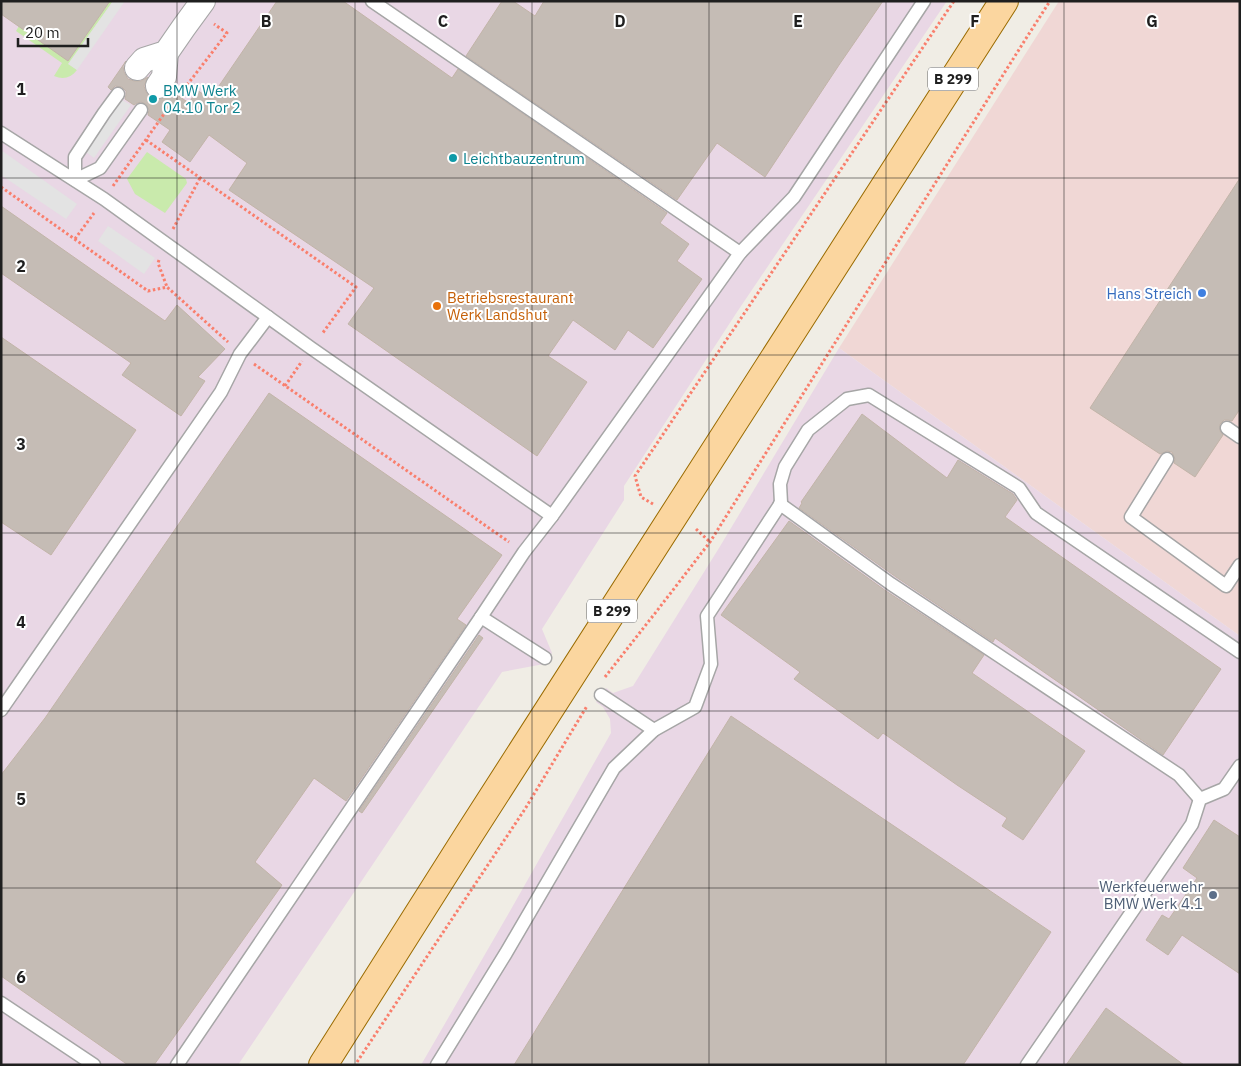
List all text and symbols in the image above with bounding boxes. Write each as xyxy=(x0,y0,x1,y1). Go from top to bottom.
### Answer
text: B xyxy=(261,11,272,31)
text: C xyxy=(438,11,448,31)
text: D xyxy=(614,11,626,31)
text: E xyxy=(793,11,803,31)
text: F xyxy=(970,11,980,31)
text: G xyxy=(1146,11,1158,31)
scale bar xyxy=(18,15,88,47)
text: 20 m xyxy=(25,23,60,42)
road number: B 299 xyxy=(928,68,978,90)
text: 1 xyxy=(16,79,26,99)
place label: BMW Werk 04.10 Tor 2 xyxy=(163,81,241,117)
marker: BMW Werk 04.10 Tor 2 xyxy=(147,93,159,105)
place label: Leichtbauzentrum xyxy=(463,149,585,168)
marker: Leichtbauzentrum xyxy=(447,152,459,164)
text: 2 xyxy=(16,256,26,276)
place label: Hans Streich xyxy=(1107,284,1192,303)
marker: Hans Streich xyxy=(1196,287,1208,299)
place label: Betriebsrestaurant Werk Landshut xyxy=(447,288,574,324)
marker: Betriebsrestaurant Werk Landshut xyxy=(431,300,443,312)
text: 3 xyxy=(16,434,26,454)
road number: B 299 xyxy=(587,600,637,622)
text: 4 xyxy=(16,612,26,632)
text: 5 xyxy=(16,789,26,809)
place label: Werkfeuerwehr BMW Werk 4.1 xyxy=(1099,877,1203,913)
marker: Werkfeuerwehr BMW Werk 4.1 xyxy=(1207,889,1219,901)
text: 6 xyxy=(16,967,26,987)

